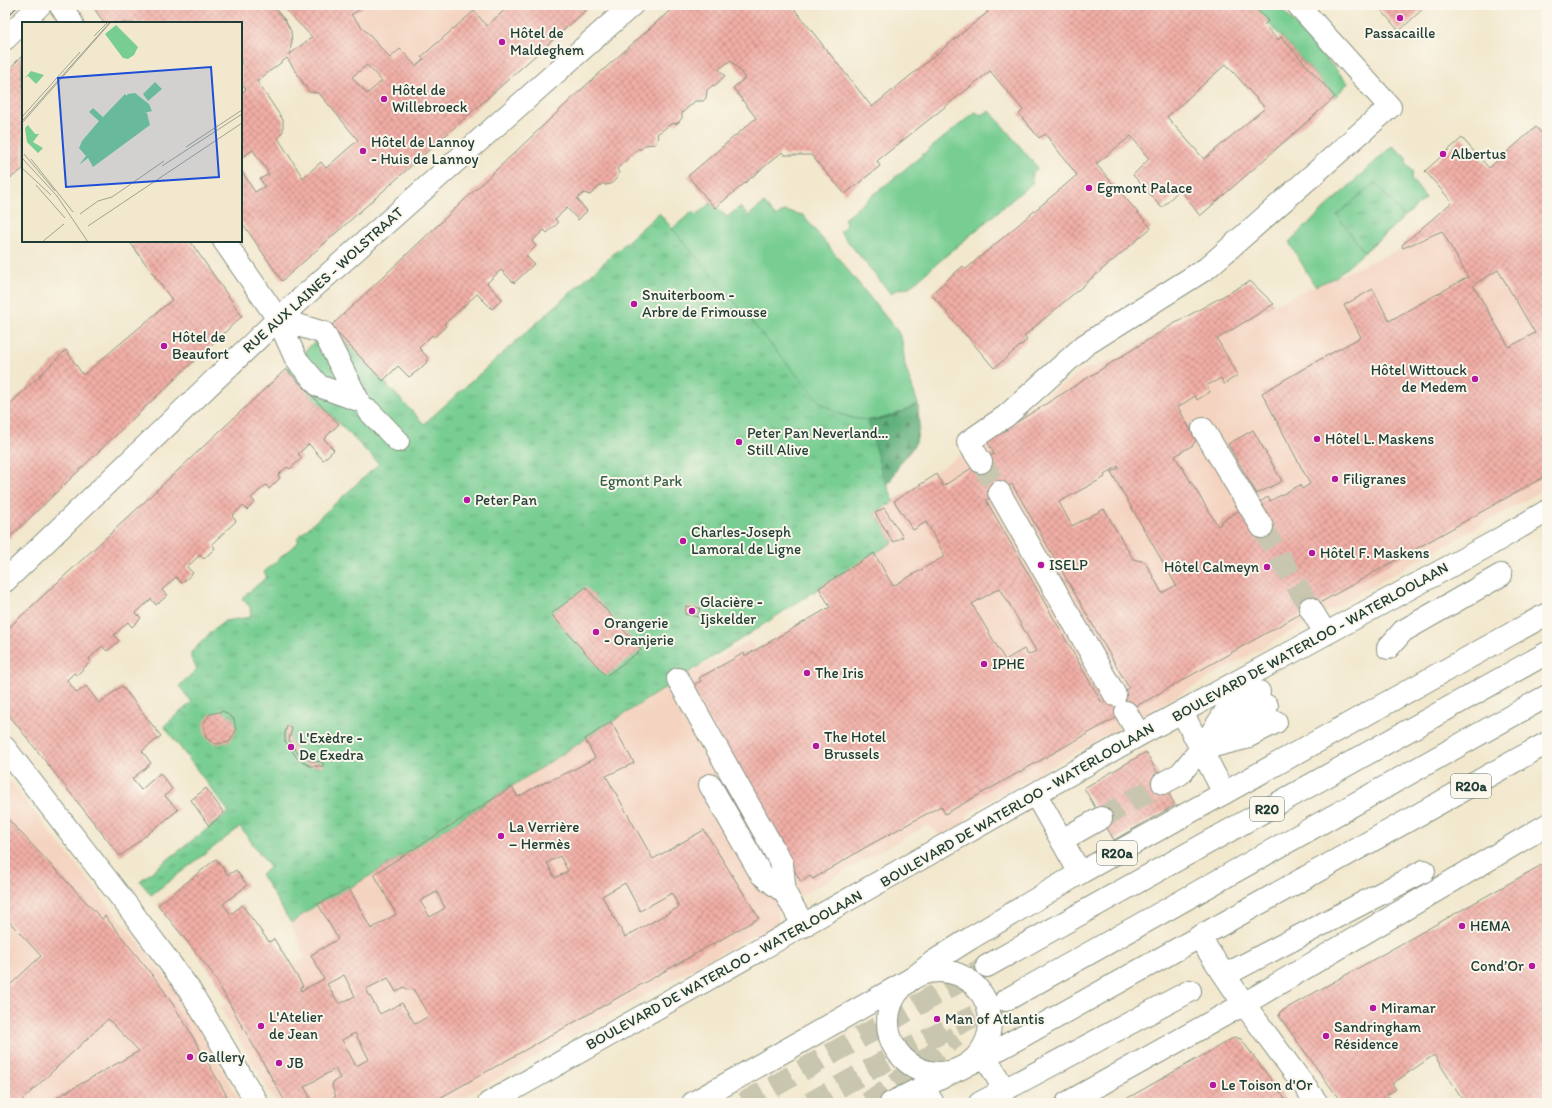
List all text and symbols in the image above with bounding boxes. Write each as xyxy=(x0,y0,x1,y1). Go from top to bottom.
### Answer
marker: Passacaille xyxy=(1395,13,1405,23)
inset map xyxy=(22,22,242,242)
place label: Hôtel de Maldeghem xyxy=(510,24,584,59)
place label: Passacaille xyxy=(1365,24,1435,42)
marker: Hôtel de Maldeghem xyxy=(497,37,507,47)
place label: Hôtel de Willebroeck xyxy=(392,81,468,116)
marker: Hôtel de Willebroeck xyxy=(379,94,389,104)
place label: Hôtel de Lannoy - Huis de Lannoy xyxy=(371,133,479,168)
place label: Albertus xyxy=(1451,145,1507,163)
marker: Hôtel de Lannoy - Huis de Lannoy xyxy=(358,146,368,156)
marker: Albertus xyxy=(1438,149,1448,159)
place label: Egmont Palace xyxy=(1097,179,1192,197)
marker: Egmont Palace xyxy=(1084,183,1094,193)
street label: RUE AUX LAINES - WOLSTRAAT xyxy=(239,203,407,357)
place label: Snuiterboom - Arbre de Frimousse xyxy=(642,286,767,321)
marker: Snuiterboom - Arbre de Frimousse xyxy=(629,299,639,309)
place label: Hôtel de Beaufort xyxy=(172,328,229,363)
marker: Hôtel de Beaufort xyxy=(159,341,169,351)
place label: Hôtel Wittouck de Medem xyxy=(1371,361,1467,396)
marker: Hôtel Wittouck de Medem xyxy=(1470,374,1480,384)
place label: Peter Pan Neverland… Still Alive xyxy=(747,424,889,459)
place label: Hôtel L. Maskens xyxy=(1325,430,1435,448)
marker: Hôtel L. Maskens xyxy=(1312,434,1322,444)
marker: Peter Pan Neverland… Still Alive xyxy=(734,437,744,447)
place label: Filigranes xyxy=(1343,470,1407,488)
park label: Egmont Park xyxy=(600,472,683,490)
marker: Filigranes xyxy=(1330,474,1340,484)
place label: Peter Pan xyxy=(475,491,537,509)
marker: Peter Pan xyxy=(462,495,472,505)
place label: Charles-Joseph Lamoral de Ligne xyxy=(691,523,801,558)
marker: Charles-Joseph Lamoral de Ligne xyxy=(678,536,688,546)
place label: Hôtel F. Maskens xyxy=(1320,544,1430,562)
marker: Hôtel F. Maskens xyxy=(1307,548,1317,558)
place label: ISELP xyxy=(1049,556,1088,574)
place label: Hôtel Calmeyn xyxy=(1164,558,1259,576)
street label: BOULEVARD DE WATERLOO - WATERLOOLAAN xyxy=(1169,558,1451,726)
marker: ISELP xyxy=(1036,560,1046,570)
marker: Hôtel Calmeyn xyxy=(1262,562,1272,572)
place label: Glacière - Ijskelder xyxy=(700,593,763,628)
marker: Glacière - Ijskelder xyxy=(687,606,697,616)
place label: Orangerie - Oranjerie xyxy=(604,614,674,649)
marker: Orangerie - Oranjerie xyxy=(591,627,601,637)
place label: IPHE xyxy=(992,655,1025,673)
marker: IPHE xyxy=(979,659,989,669)
place label: The Iris xyxy=(815,664,864,682)
marker: The Iris xyxy=(802,668,812,678)
street label: BOULEVARD DE WATERLOO - WATERLOOLAAN xyxy=(877,719,1157,891)
place label: The Hotel Brussels xyxy=(824,728,887,763)
place label: L'Exèdre - De Exedra xyxy=(299,729,364,764)
marker: The Hotel Brussels xyxy=(811,741,821,751)
marker: L'Exèdre - De Exedra xyxy=(286,742,296,752)
road number: R20a xyxy=(1451,774,1491,798)
road number: R20 xyxy=(1250,797,1284,821)
place label: La Verrière – Hermès xyxy=(509,818,579,853)
marker: La Verrière – Hermès xyxy=(496,831,506,841)
road number: R20a xyxy=(1097,841,1137,865)
street label: BOULEVARD DE WATERLOO - WATERLOOLAAN xyxy=(583,886,865,1054)
place label: HEMA xyxy=(1470,917,1511,935)
marker: HEMA xyxy=(1457,921,1467,931)
place label: Cond’Or xyxy=(1470,957,1524,975)
marker: Cond’Or xyxy=(1527,961,1537,971)
place label: Miramar xyxy=(1381,999,1436,1017)
marker: Miramar xyxy=(1368,1003,1378,1013)
place label: L'Atelier de Jean xyxy=(269,1008,323,1043)
place label: Man of Atlantis xyxy=(945,1010,1045,1028)
marker: Man of Atlantis xyxy=(932,1014,942,1024)
place label: Sandringham Résidence xyxy=(1334,1018,1421,1053)
marker: L'Atelier de Jean xyxy=(256,1021,266,1031)
marker: Sandringham Résidence xyxy=(1321,1031,1331,1041)
place label: Gallery xyxy=(198,1048,245,1066)
marker: Gallery xyxy=(185,1052,195,1062)
place label: JB xyxy=(287,1054,304,1072)
marker: JB xyxy=(274,1058,284,1068)
place label: Le Toison d'Or xyxy=(1221,1076,1313,1094)
marker: Le Toison d'Or xyxy=(1208,1080,1218,1090)

